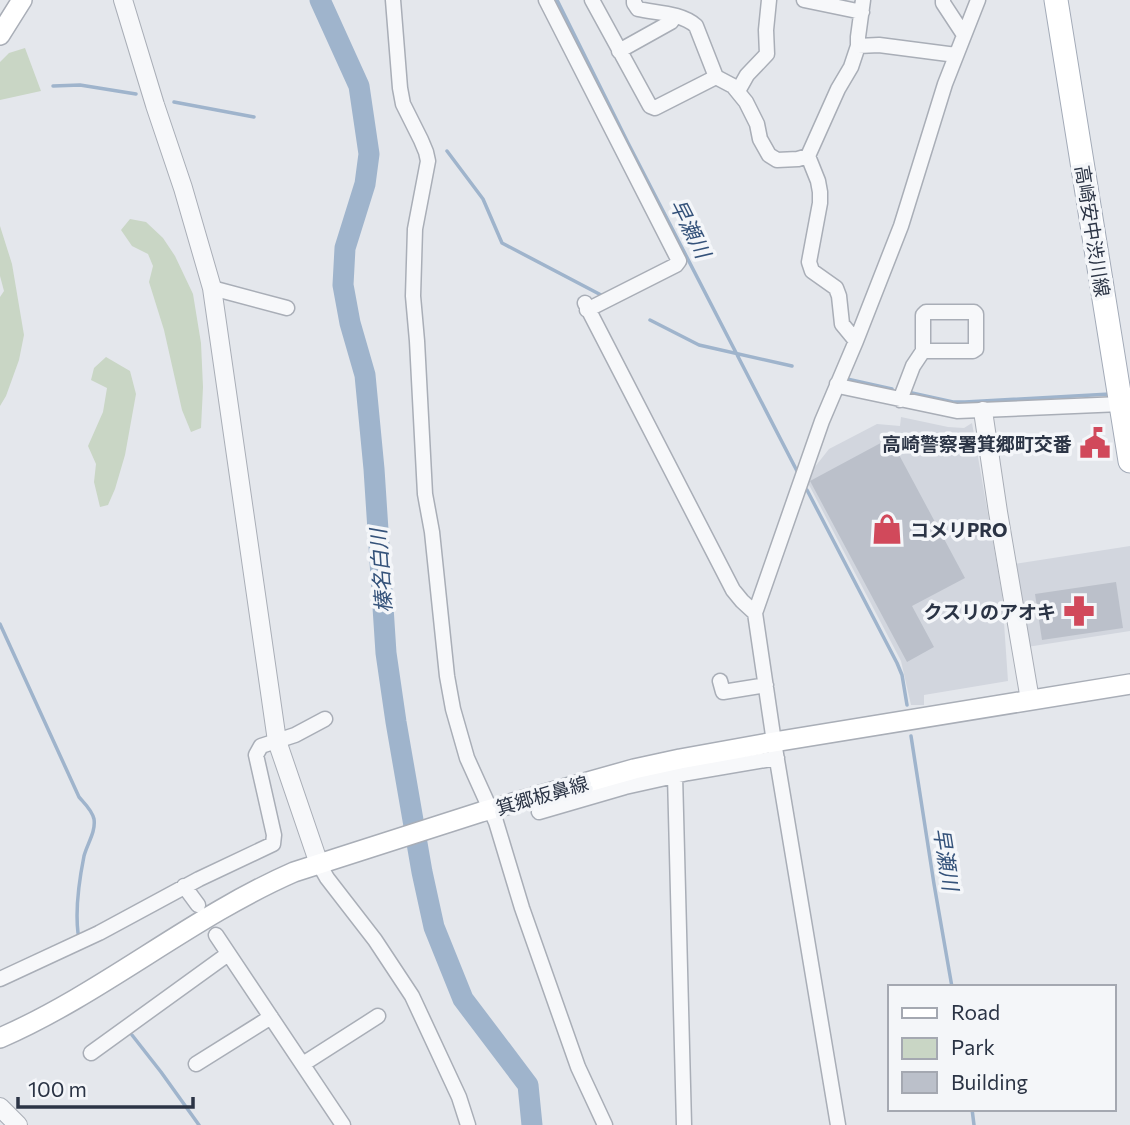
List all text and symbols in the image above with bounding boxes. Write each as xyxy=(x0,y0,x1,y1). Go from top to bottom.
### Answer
street label: 高崎安中渋川線 xyxy=(1071,164,1115,298)
water label: 早瀬川 xyxy=(666,194,717,264)
public building icon: 高崎警察署箕郷町交番 xyxy=(1078,426,1112,460)
place label: 高崎警察署箕郷町交番 xyxy=(882,432,1072,455)
shop icon: コメリPRO xyxy=(870,512,904,546)
place label: コメリPRO xyxy=(910,518,1008,541)
water label: 榛名白川 xyxy=(364,526,395,614)
pharmacy icon: クスリのアオキ xyxy=(1062,594,1096,628)
place label: クスリのアオキ xyxy=(924,600,1056,623)
street label: 箕郷板鼻線 xyxy=(493,771,591,819)
water label: 早瀬川 xyxy=(930,826,965,894)
legend xyxy=(888,985,1116,1111)
text: Road xyxy=(951,999,1000,1024)
text: Park xyxy=(951,1034,995,1059)
scale bar xyxy=(18,1066,192,1110)
text: Building xyxy=(951,1069,1028,1094)
text: 100 m xyxy=(28,1076,87,1101)

